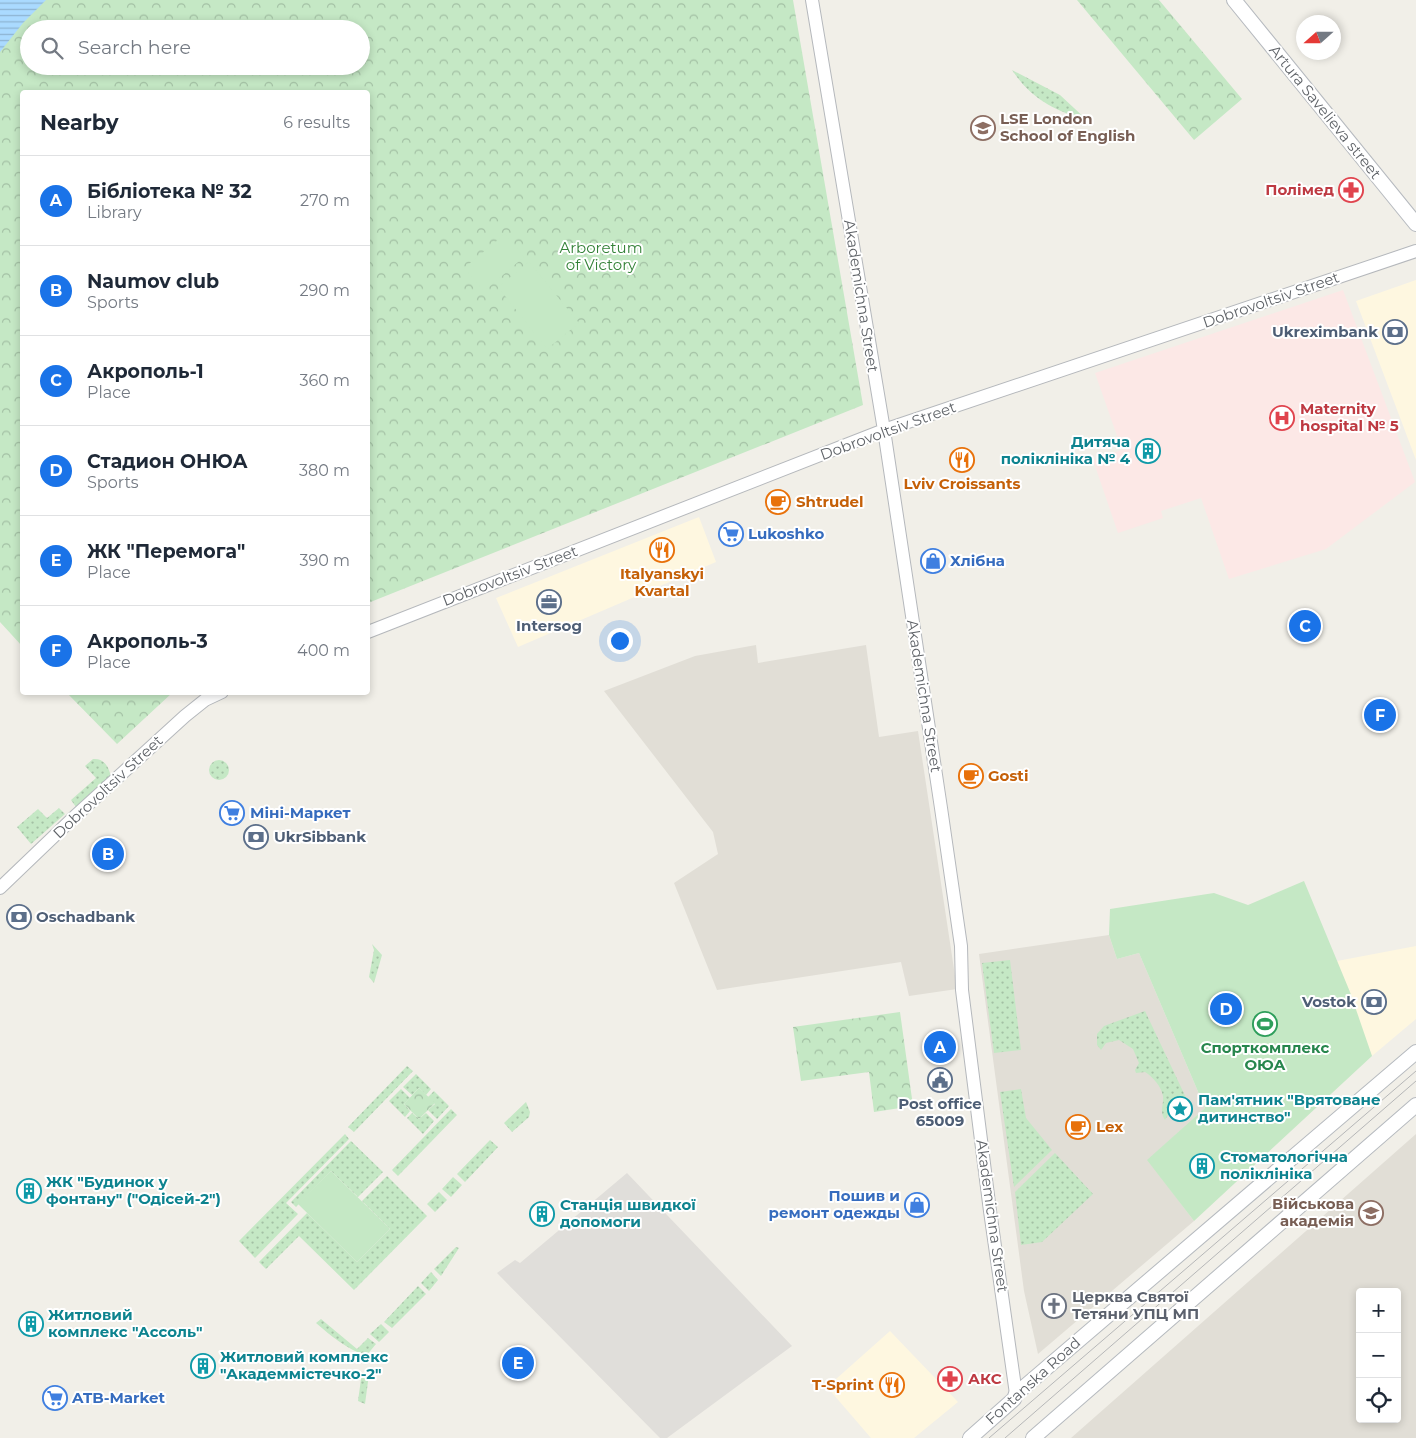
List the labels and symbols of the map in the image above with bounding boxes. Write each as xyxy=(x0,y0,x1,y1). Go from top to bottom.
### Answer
north arrow xyxy=(1296,15,1341,60)
street label: Artura Savelieva street xyxy=(1265,41,1385,183)
place label: LSE London School of English xyxy=(1000,109,1135,145)
school or university icon: LSE London School of English xyxy=(970,115,996,141)
pharmacy icon: Полімед xyxy=(1338,177,1364,203)
place label: Полімед xyxy=(1265,180,1334,199)
street label: Akademichna Street xyxy=(840,218,883,374)
park label: Arboretum of Victory xyxy=(559,238,643,274)
street label: Dobrovoltsiv Street xyxy=(1200,267,1342,332)
bank icon: Ukreximbank xyxy=(1382,319,1408,345)
place label: Ukreximbank xyxy=(1272,322,1378,341)
street label: Dobrovoltsiv Street xyxy=(817,397,958,464)
place label: Maternity hospital № 5 xyxy=(1300,399,1399,435)
hospital icon: Maternity hospital № 5 xyxy=(1269,405,1295,431)
place label: Дитяча поліклініка № 4 xyxy=(1001,432,1131,468)
building icon: Дитяча поліклініка № 4 xyxy=(1135,438,1161,464)
restaurant icon: Lviv Croissants xyxy=(949,447,975,473)
place label: Lviv Croissants xyxy=(904,474,1020,493)
cafe icon: Shtrudel xyxy=(765,489,791,515)
place label: Shtrudel xyxy=(796,492,864,511)
supermarket icon: Lukoshko xyxy=(718,521,744,547)
place label: Lukoshko xyxy=(748,524,824,543)
restaurant icon: Italyanskyi Kvartal xyxy=(649,537,675,563)
street label: Dobrovoltsiv Street xyxy=(440,541,580,610)
shop icon: Хлібна xyxy=(920,548,946,574)
place label: Хлібна xyxy=(950,551,1005,570)
place label: Italyanskyi Kvartal xyxy=(620,564,704,600)
office icon: Intersog xyxy=(536,589,562,615)
pin: C xyxy=(1289,607,1321,645)
place label: Intersog xyxy=(516,616,582,635)
street label: Akademichna Street xyxy=(903,618,946,774)
your location xyxy=(607,628,633,654)
pin: F xyxy=(1364,696,1396,734)
street label: Dobrovoltsiv Street xyxy=(49,731,166,842)
cafe icon: Gosti xyxy=(958,763,984,789)
place label: Gosti xyxy=(988,766,1028,785)
supermarket icon: Міні-Маркет xyxy=(219,800,245,826)
place label: Міні-Маркет xyxy=(250,803,351,822)
bank icon: UkrSibbank xyxy=(243,824,269,850)
place label: UkrSibbank xyxy=(274,827,366,846)
pin: B xyxy=(92,835,124,873)
bank icon: Oschadbank xyxy=(6,904,32,930)
place label: Oschadbank xyxy=(36,907,135,926)
bank icon: Vostok xyxy=(1361,989,1387,1015)
pin: D xyxy=(1210,990,1242,1028)
place label: Vostok xyxy=(1301,992,1356,1011)
sports icon: Спорткомплекс ОЮА xyxy=(1252,1011,1278,1037)
pin: A xyxy=(924,1028,956,1066)
place label: Спорткомплекс ОЮА xyxy=(1201,1038,1329,1074)
public building icon: Post office 65009 xyxy=(927,1067,953,1093)
place label: Пам'ятник "Врятоване дитинство" xyxy=(1198,1090,1381,1126)
place label: Post office 65009 xyxy=(898,1094,982,1130)
place icon: Пам'ятник "Врятоване дитинство" xyxy=(1167,1096,1193,1122)
cafe icon: Lex xyxy=(1065,1114,1091,1140)
place label: Lex xyxy=(1096,1117,1123,1136)
street label: Akademichna Street xyxy=(972,1138,1013,1294)
place label: Стоматологічна поліклініка xyxy=(1220,1147,1348,1183)
building icon: Стоматологічна поліклініка xyxy=(1189,1153,1215,1179)
place label: ЖК "Будинок у фонтану" ("Одісей-2") xyxy=(46,1172,221,1208)
building icon: ЖК "Будинок у фонтану" ("Одісей-2") xyxy=(16,1178,42,1204)
place label: Пошив и ремонт одежды xyxy=(769,1186,900,1222)
shop icon: Пошив и ремонт одежды xyxy=(904,1192,930,1218)
place label: Військова академія xyxy=(1272,1194,1354,1230)
place label: Станція швидкої допомоги xyxy=(560,1195,696,1231)
school or university icon: Військова академія xyxy=(1358,1200,1384,1226)
building icon: Станція швидкої допомоги xyxy=(529,1201,555,1227)
place label: Церква Святої Тетяни УПЦ МП xyxy=(1072,1287,1199,1323)
church icon: Церква Святої Тетяни УПЦ МП xyxy=(1041,1293,1067,1319)
place label: Житловий комплекс "Ассоль" xyxy=(48,1305,203,1341)
building icon: Житловий комплекс "Ассоль" xyxy=(18,1311,44,1337)
street label: Fontanska Road xyxy=(981,1333,1084,1428)
pin: E xyxy=(502,1344,534,1382)
place label: Житловий комплекс "Академмістечко-2" xyxy=(220,1347,389,1383)
building icon: Житловий комплекс "Академмістечко-2" xyxy=(190,1353,216,1379)
pharmacy icon: АКС xyxy=(937,1366,963,1392)
place label: АКС xyxy=(968,1369,1002,1388)
restaurant icon: T-Sprint xyxy=(879,1372,905,1398)
place label: T-Sprint xyxy=(812,1375,874,1394)
supermarket icon: ATB-Market xyxy=(42,1385,68,1411)
place label: ATB-Market xyxy=(71,1388,165,1407)

